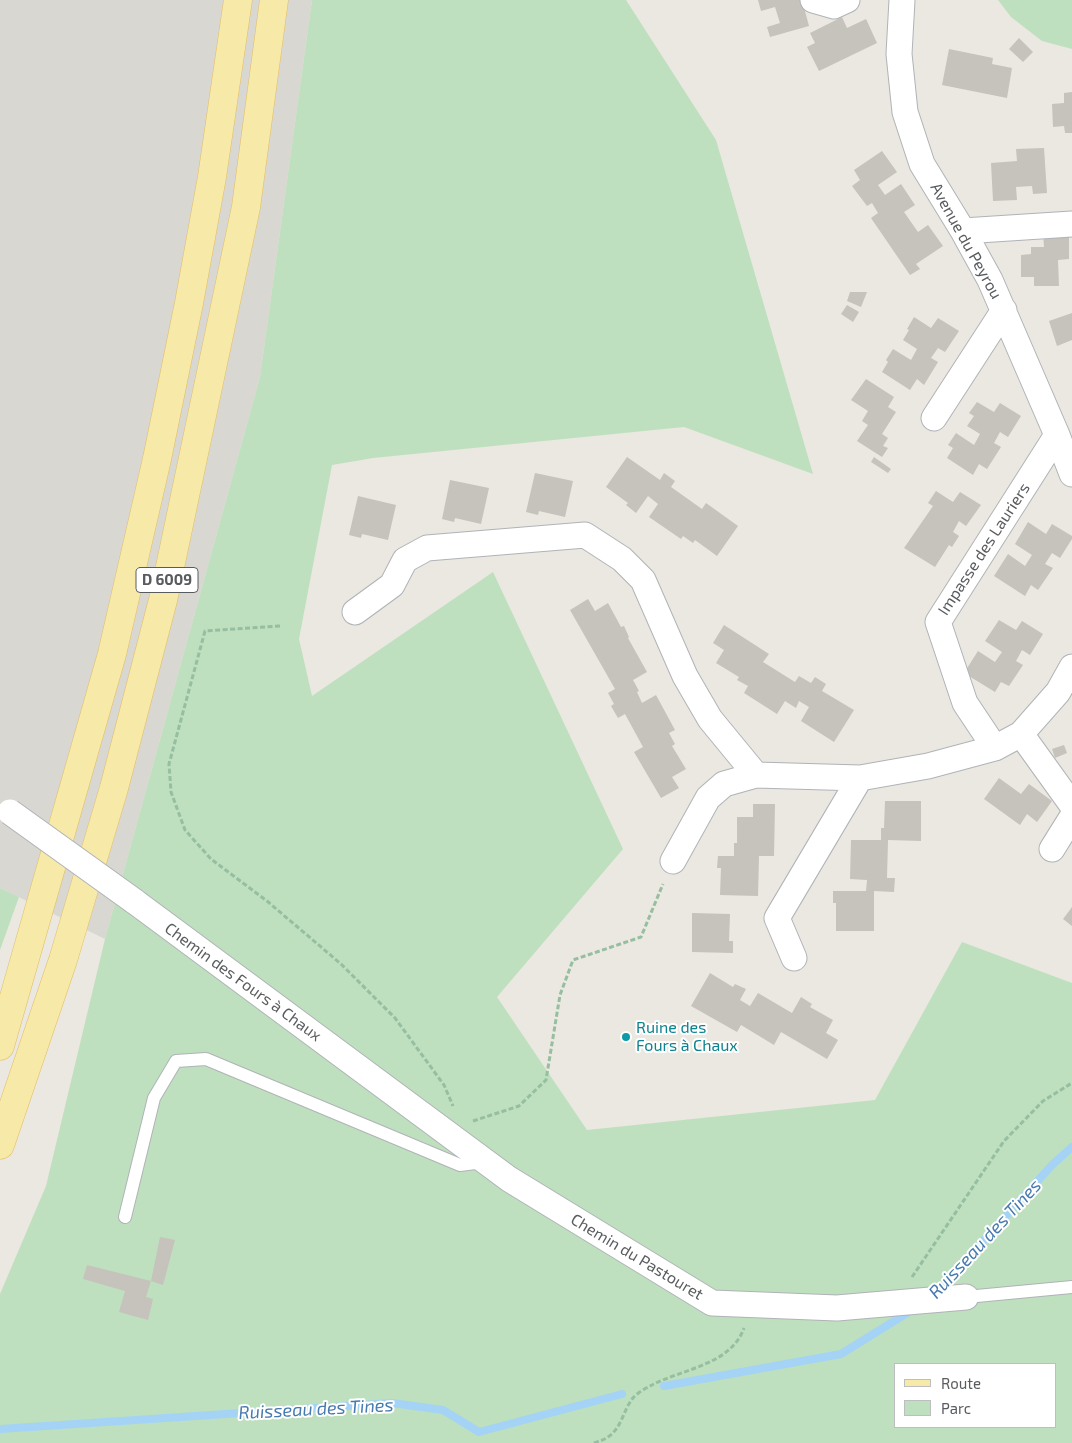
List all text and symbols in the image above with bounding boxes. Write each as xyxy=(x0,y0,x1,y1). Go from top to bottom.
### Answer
street label: Avenue du Peyrou xyxy=(926,180,1006,302)
street label: Impasse des Lauriers xyxy=(934,479,1034,619)
road number: D 6009 xyxy=(136,568,198,592)
street label: Chemin des Fours à Chaux xyxy=(161,919,325,1045)
place label: Ruine des Fours à Chaux xyxy=(636,1018,738,1056)
marker: Ruine des Fours à Chaux xyxy=(620,1031,632,1043)
water label: Ruisseau des Tines xyxy=(924,1175,1046,1303)
street label: Chemin du Pastouret xyxy=(567,1210,707,1304)
legend xyxy=(894,1363,1057,1428)
text: Route xyxy=(941,1374,981,1392)
water label: Ruisseau des Tines xyxy=(238,1394,394,1424)
text: Parc xyxy=(941,1399,971,1417)

